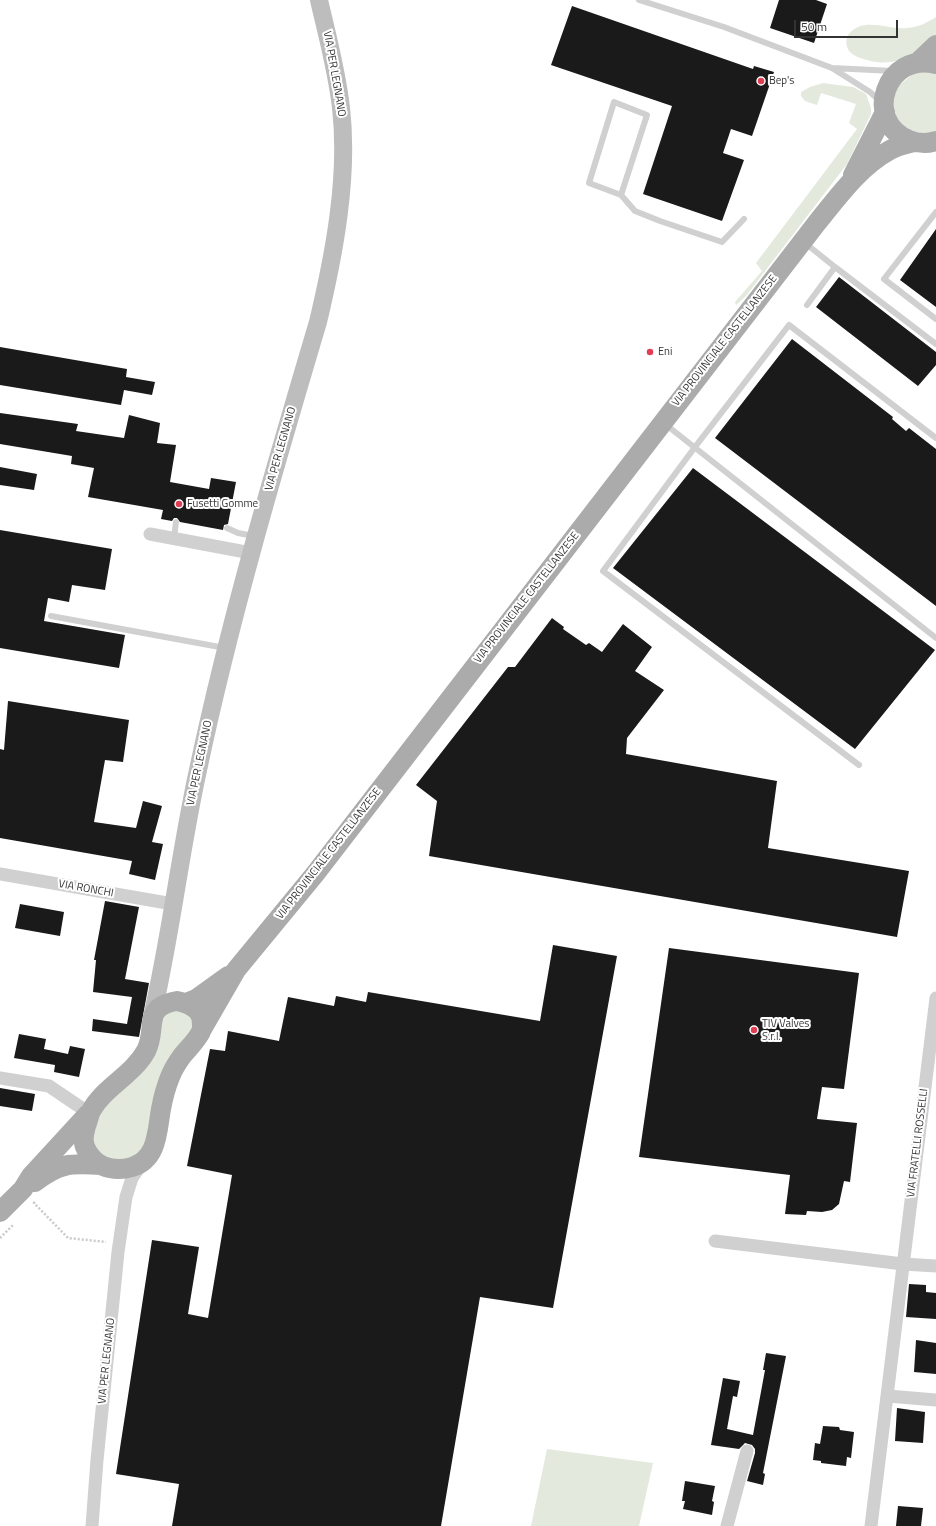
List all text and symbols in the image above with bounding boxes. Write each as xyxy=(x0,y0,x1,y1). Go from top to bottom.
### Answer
scale bar xyxy=(796,12,900,38)
text: 50 m xyxy=(801,17,827,36)
street label: VIA PER LEGNANO xyxy=(320,30,348,118)
place label: Bep's xyxy=(769,74,794,88)
marker: Bep's xyxy=(756,76,766,86)
street label: VIA PROVINCIALE CASTELLANZESE xyxy=(670,273,780,409)
place label: Eni xyxy=(658,345,672,359)
marker: Eni xyxy=(645,347,655,357)
street label: VIA PER LEGNANO xyxy=(263,406,299,492)
place label: Fusetti Gomme xyxy=(187,497,258,511)
marker: Fusetti Gomme xyxy=(174,499,184,509)
street label: VIA PROVINCIALE CASTELLANZESE xyxy=(472,530,582,666)
street label: VIA PER LEGNANO xyxy=(185,719,215,807)
street label: VIA PROVINCIALE CASTELLANZESE xyxy=(274,786,384,922)
street label: VIA RONCHI xyxy=(57,878,115,900)
place label: TIV Valves S.r.l. xyxy=(762,1017,809,1043)
marker: TIV Valves S.r.l. xyxy=(749,1025,759,1035)
street label: VIA FRATELLI ROSSELLI xyxy=(905,1088,931,1198)
street label: VIA PER LEGNANO xyxy=(96,1317,118,1405)

